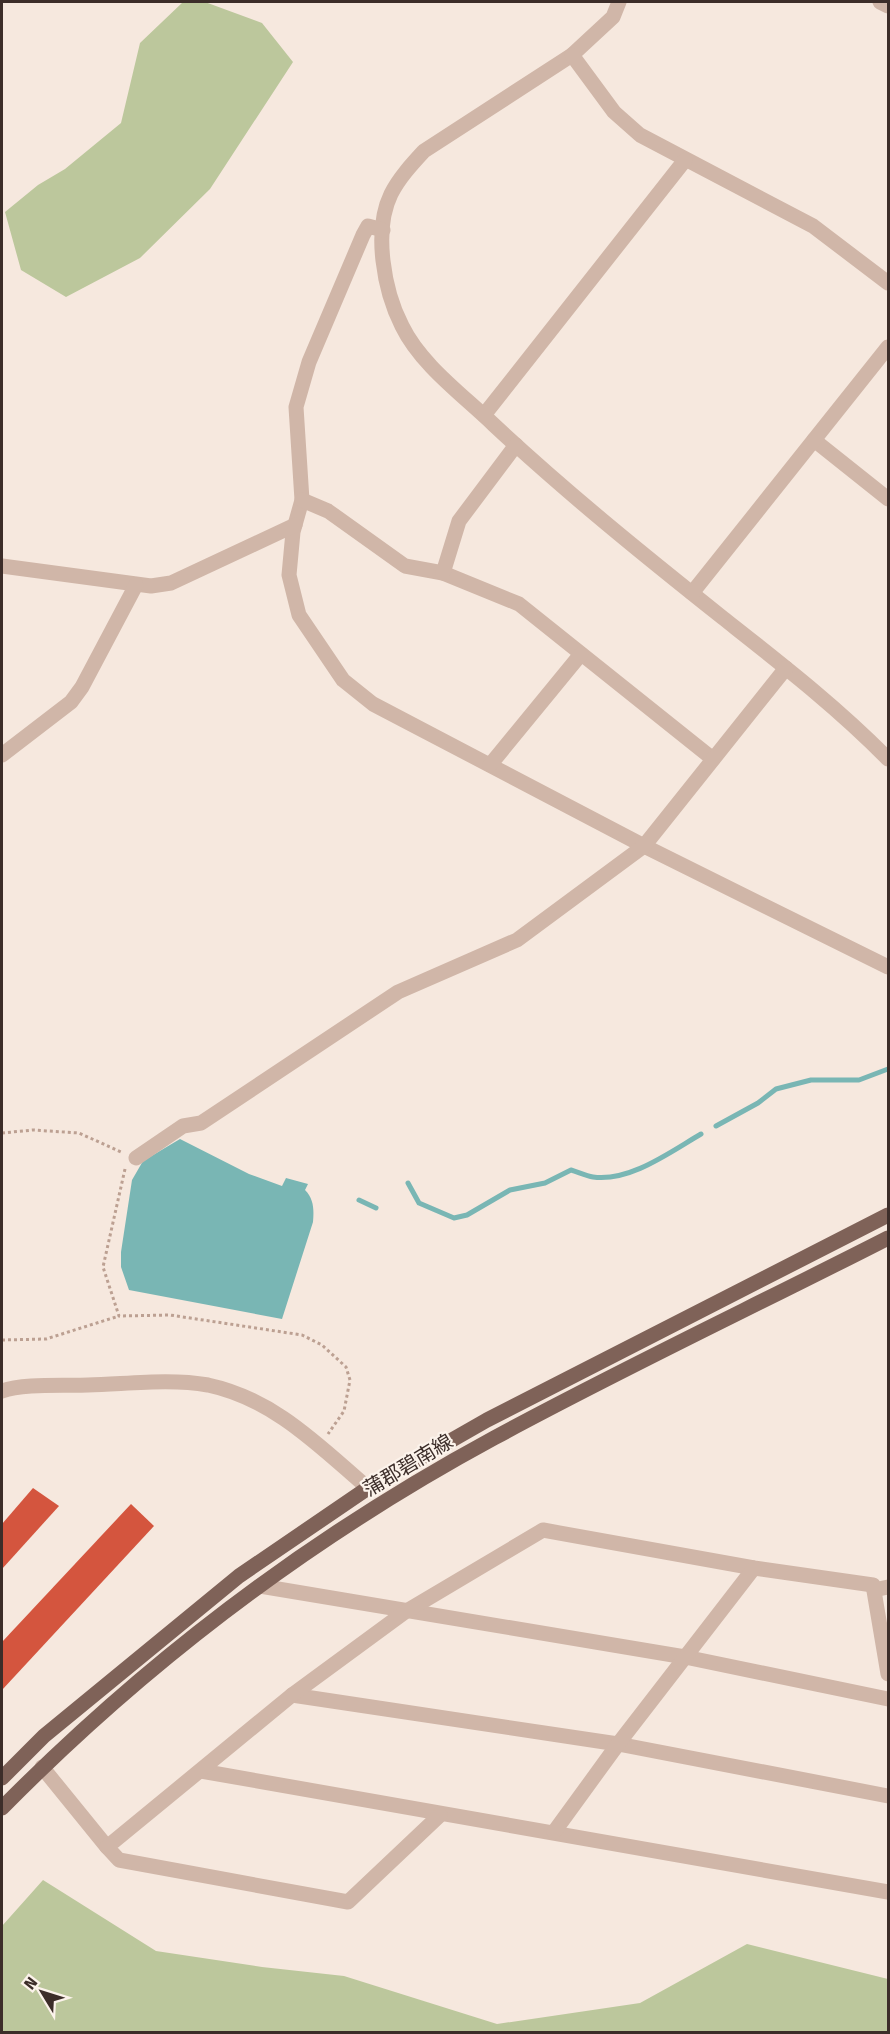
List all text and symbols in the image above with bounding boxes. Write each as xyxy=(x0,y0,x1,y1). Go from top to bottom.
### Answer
street label: 蒲郡碧南線 xyxy=(359,1429,457,1501)
north arrow xyxy=(12,1962,72,2022)
text: N xyxy=(20,1973,41,1993)

